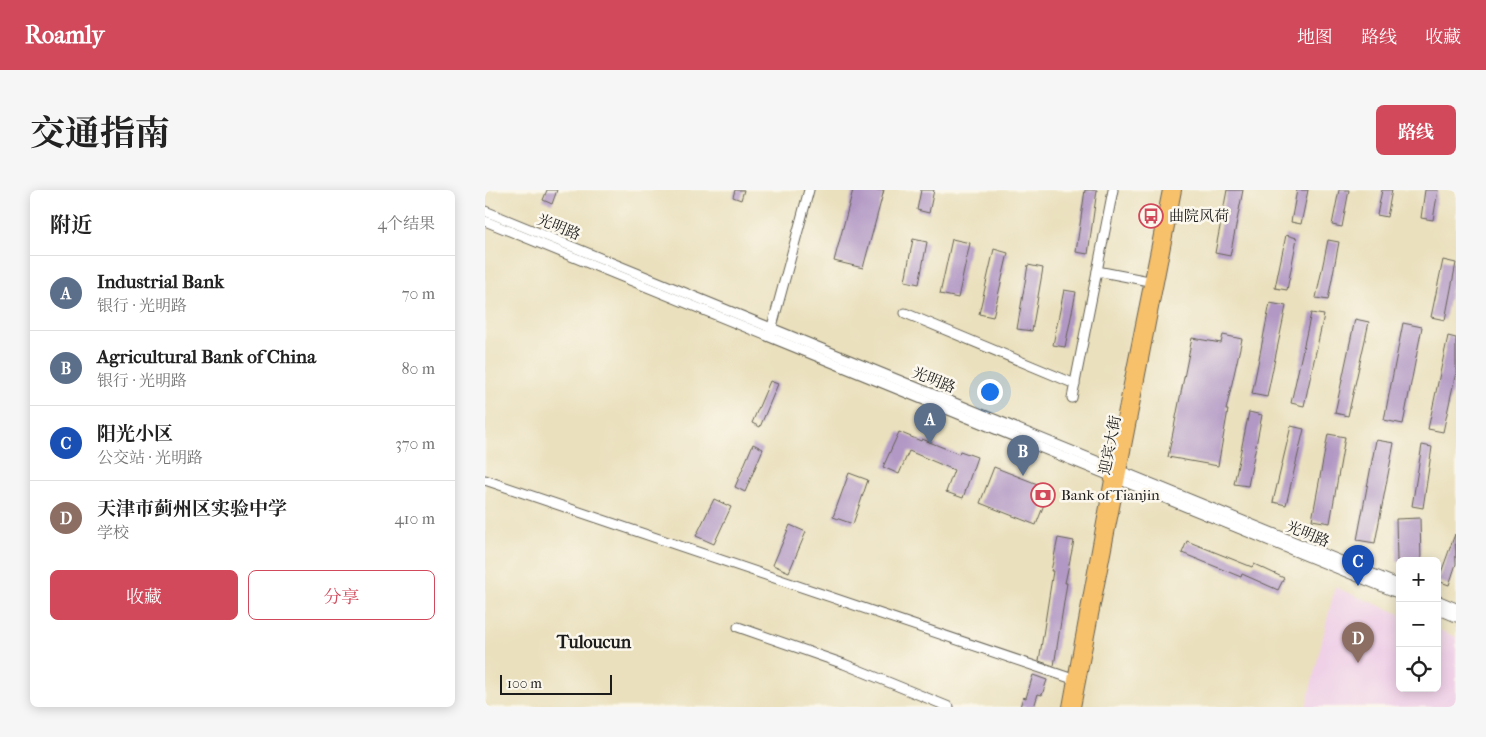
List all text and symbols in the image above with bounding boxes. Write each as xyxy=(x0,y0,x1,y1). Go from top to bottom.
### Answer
text: Roamly xyxy=(25,21,104,49)
text: 地图 xyxy=(1297,27,1333,48)
text: 路线 xyxy=(1361,27,1397,48)
text: 收藏 xyxy=(1425,27,1461,48)
button: 路线 xyxy=(1376,105,1456,155)
text: 交通指南 xyxy=(30,113,170,154)
bus stop icon: 曲院风荷 xyxy=(1138,203,1164,229)
place label: 曲院风荷 xyxy=(1169,207,1229,225)
street label: 光明路 xyxy=(535,210,583,244)
text: 附近 xyxy=(50,213,92,237)
text: 4个结果 xyxy=(378,214,435,233)
text: Industrial Bank xyxy=(97,271,224,293)
text: A xyxy=(61,284,71,303)
text: 70 m xyxy=(402,284,435,303)
text: 银行 · 光明路 xyxy=(97,296,187,315)
text: Agricultural Bank of China xyxy=(97,346,316,368)
text: B xyxy=(61,359,71,378)
text: 80 m xyxy=(401,359,435,378)
street label: 光明路 xyxy=(910,363,958,397)
text: 银行 · 光明路 xyxy=(97,371,187,390)
your location xyxy=(977,379,1003,405)
pin: A xyxy=(914,403,946,444)
street label: 迎宾大街 xyxy=(1095,414,1125,476)
text: 阳光小区 xyxy=(97,423,173,445)
text: C xyxy=(61,434,71,453)
text: 370 m xyxy=(395,434,435,453)
pin: B xyxy=(1007,435,1039,476)
text: 公交站 · 光明路 xyxy=(97,448,203,467)
bank icon: Bank of Tianjin xyxy=(1030,482,1056,508)
place label: Bank of Tianjin xyxy=(1061,486,1160,504)
text: 天津市蓟州区实验中学 xyxy=(97,498,287,520)
text: D xyxy=(60,509,72,528)
text: 410 m xyxy=(394,509,435,528)
street label: 光明路 xyxy=(1284,517,1332,551)
text: 学校 xyxy=(97,523,129,542)
pin: C xyxy=(1342,545,1374,586)
map controls xyxy=(1396,557,1441,692)
button: + xyxy=(1396,557,1441,602)
button: 收藏 xyxy=(50,570,238,620)
button: 分享 xyxy=(248,570,435,620)
button: − xyxy=(1396,602,1441,647)
pin: D xyxy=(1342,622,1374,663)
district label: Tuloucun xyxy=(556,632,632,653)
button: locate xyxy=(1396,647,1441,692)
scale bar xyxy=(500,672,613,695)
text: 100 m xyxy=(507,675,542,692)

